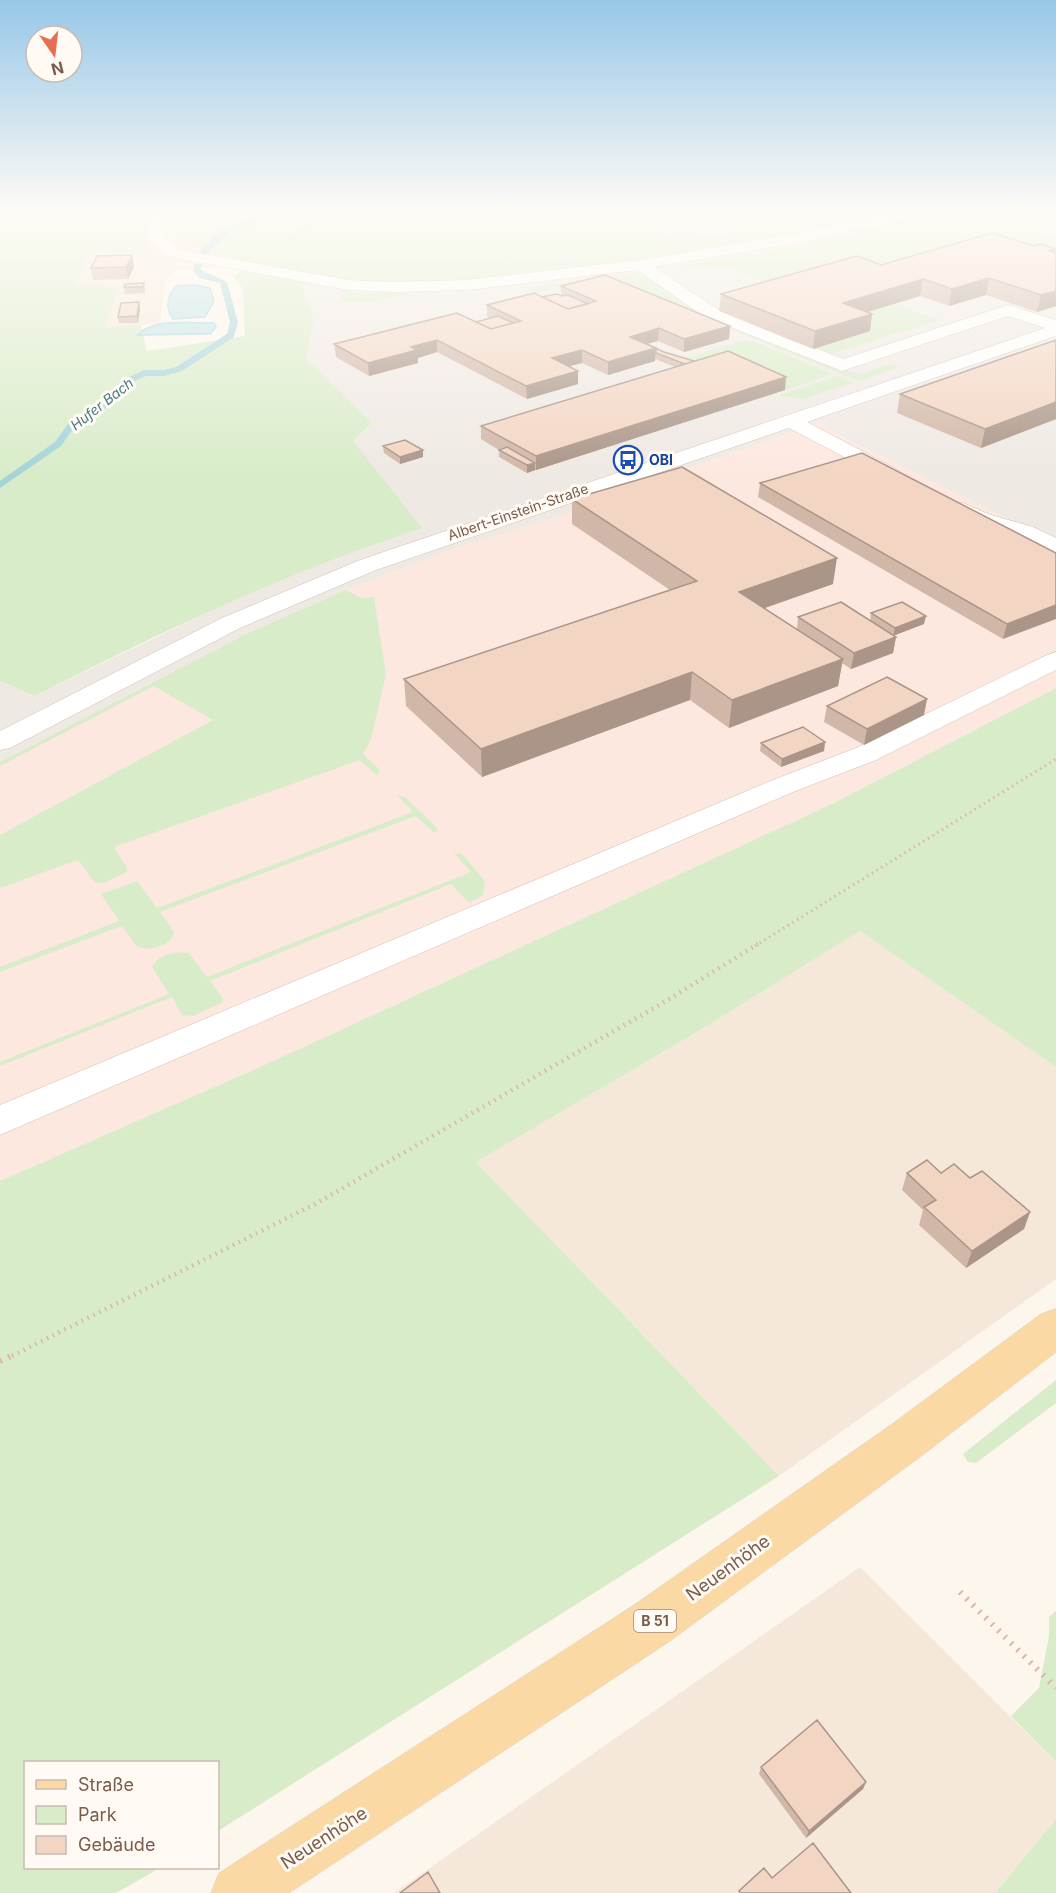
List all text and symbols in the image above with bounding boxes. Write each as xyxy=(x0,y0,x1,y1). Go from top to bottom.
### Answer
north arrow xyxy=(24,24,84,84)
text: N xyxy=(49,57,66,80)
water label: Hufer Bach xyxy=(67,374,136,433)
bus stop icon: OBI xyxy=(612,444,644,476)
place label: OBI xyxy=(649,451,673,468)
street label: Albert-Einstein-Straße xyxy=(445,479,590,544)
street label: Neuenhöhe xyxy=(682,1530,774,1605)
road number: B 51 xyxy=(634,1610,676,1632)
legend xyxy=(24,1761,219,1869)
text: Straße xyxy=(78,1774,134,1795)
street label: Neuenhöhe xyxy=(277,1802,371,1873)
text: Park xyxy=(78,1804,117,1825)
text: Gebäude xyxy=(78,1834,155,1855)

